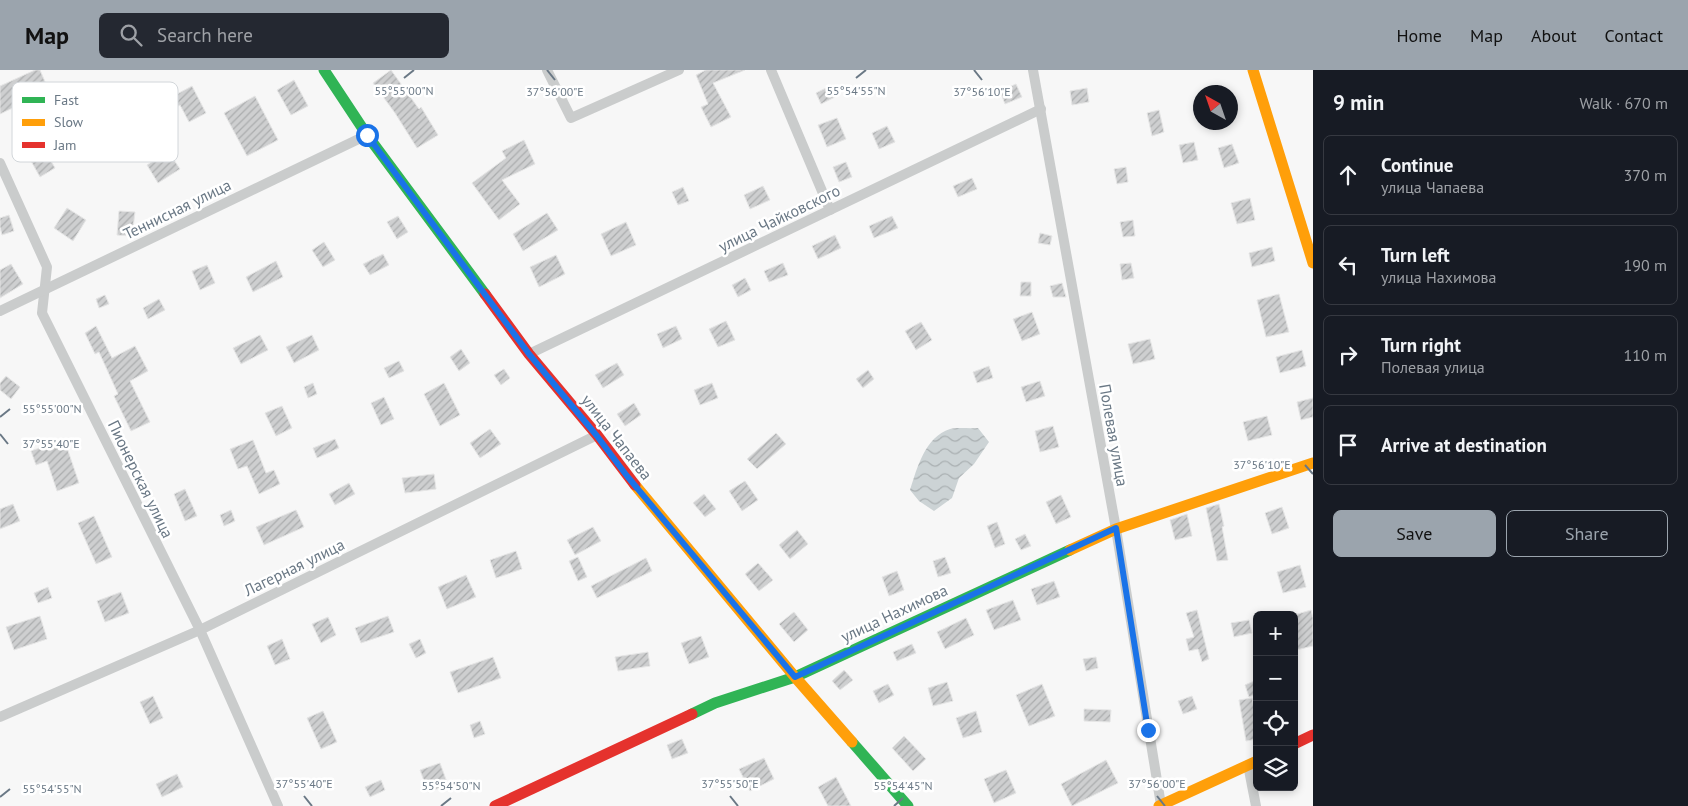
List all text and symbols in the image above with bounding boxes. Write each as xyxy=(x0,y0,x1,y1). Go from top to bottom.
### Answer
search box xyxy=(99,13,449,58)
text: Map xyxy=(25,20,69,51)
icon: search xyxy=(117,21,145,49)
text: Search here xyxy=(157,23,253,47)
text: Home xyxy=(1396,24,1442,47)
text: Map xyxy=(1470,24,1503,47)
text: About xyxy=(1531,24,1577,47)
text: Contact xyxy=(1605,24,1663,47)
legend xyxy=(12,82,178,162)
text: 55°55'00"N xyxy=(374,83,434,98)
text: 55°54'55"N xyxy=(826,83,886,98)
text: 37°56'00"E xyxy=(526,84,584,99)
text: 37°56'10"E xyxy=(953,84,1011,99)
north arrow xyxy=(1193,85,1238,130)
text: 9 min xyxy=(1333,89,1384,116)
text: Fast xyxy=(54,91,79,109)
text: Walk · 670 m xyxy=(1579,93,1668,113)
text: Slow xyxy=(54,113,84,131)
route start xyxy=(356,124,379,147)
text: Jam xyxy=(53,136,76,154)
text: Continue xyxy=(1381,153,1453,177)
icon: ahead xyxy=(1334,161,1362,189)
text: 370 m xyxy=(1624,165,1667,185)
street label: Теннисная улица xyxy=(120,174,234,244)
text: улица Чапаева xyxy=(1381,177,1484,197)
street label: улица Чайковского xyxy=(715,180,843,256)
text: Turn left xyxy=(1381,243,1450,267)
icon: left xyxy=(1334,251,1362,279)
text: 190 m xyxy=(1624,255,1667,275)
text: улица Нахимова xyxy=(1381,267,1496,287)
text: Turn right xyxy=(1381,333,1461,357)
icon: right xyxy=(1334,341,1362,369)
text: 110 m xyxy=(1624,345,1667,365)
text: Полевая улица xyxy=(1381,357,1485,377)
street label: Полевая улица xyxy=(1095,382,1133,488)
street label: улица Чапаева xyxy=(577,390,657,484)
text: 55°55'00"N xyxy=(22,401,82,416)
street label: Пионерская улица xyxy=(104,417,178,541)
icon: arrive xyxy=(1334,431,1362,459)
text: Arrive at destination xyxy=(1381,433,1547,457)
text: 37°55'40"E xyxy=(22,436,80,451)
text: 37°56'10"E xyxy=(1233,457,1291,472)
button: Save xyxy=(1333,510,1496,557)
button: Share xyxy=(1506,510,1668,557)
street label: Лагерная улица xyxy=(239,534,348,600)
street label: улица Нахимова xyxy=(837,580,951,646)
map controls xyxy=(1253,611,1298,791)
button: + xyxy=(1253,611,1298,656)
button: − xyxy=(1253,656,1298,701)
button: locate xyxy=(1253,701,1298,746)
route end xyxy=(1137,719,1160,742)
button: layers xyxy=(1253,746,1298,791)
text: 37°55'40"E xyxy=(275,776,333,791)
text: 37°55'50"E xyxy=(701,776,759,791)
text: 37°56'00"E xyxy=(1128,776,1186,791)
text: 55°54'50"N xyxy=(421,778,481,793)
text: 55°54'45"N xyxy=(873,778,933,793)
text: 55°54'55"N xyxy=(22,781,82,796)

